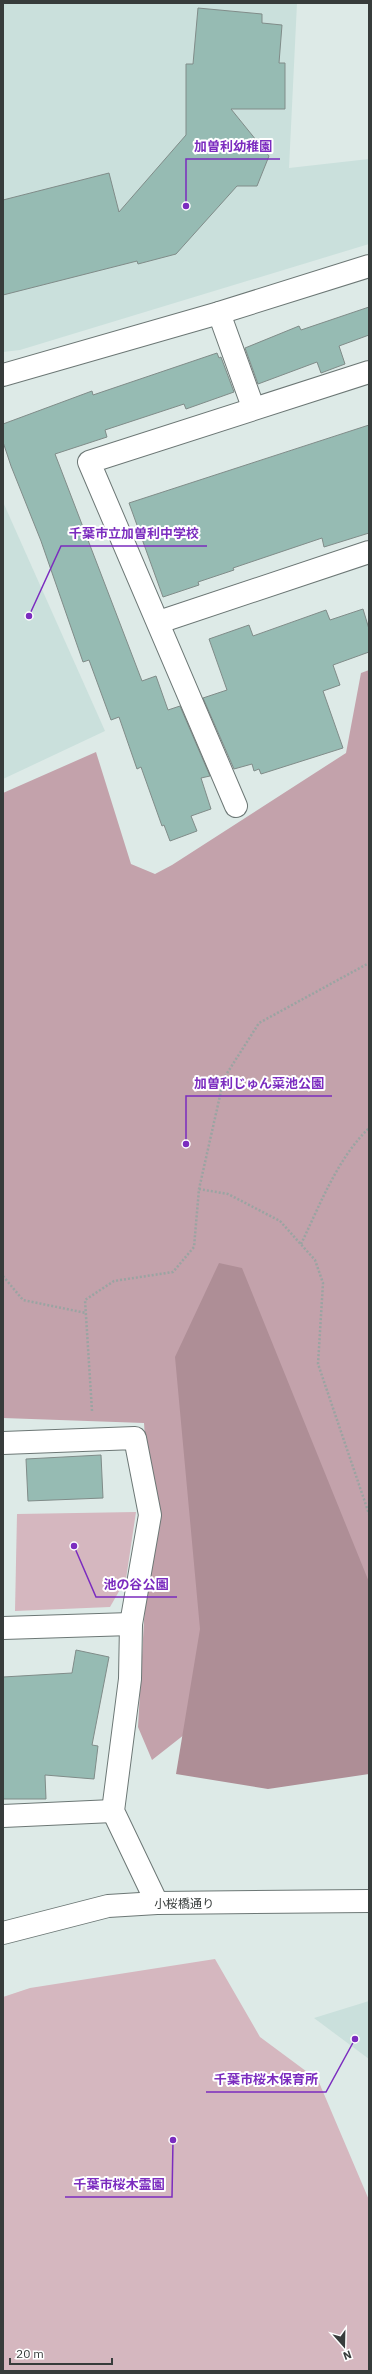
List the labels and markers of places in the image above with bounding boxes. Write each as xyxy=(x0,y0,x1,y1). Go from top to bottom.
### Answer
callout: 加曽利幼稚園 xyxy=(186,134,280,159)
callout: 千葉市立加曽利中学校 xyxy=(61,521,207,546)
callout: 加曽利じゅん菜池公園 xyxy=(186,1071,332,1096)
callout: 池の谷公園 xyxy=(96,1572,177,1597)
callout: 千葉市桜木保育所 xyxy=(206,2067,326,2092)
callout: 千葉市桜木霊園 xyxy=(65,2172,172,2197)

